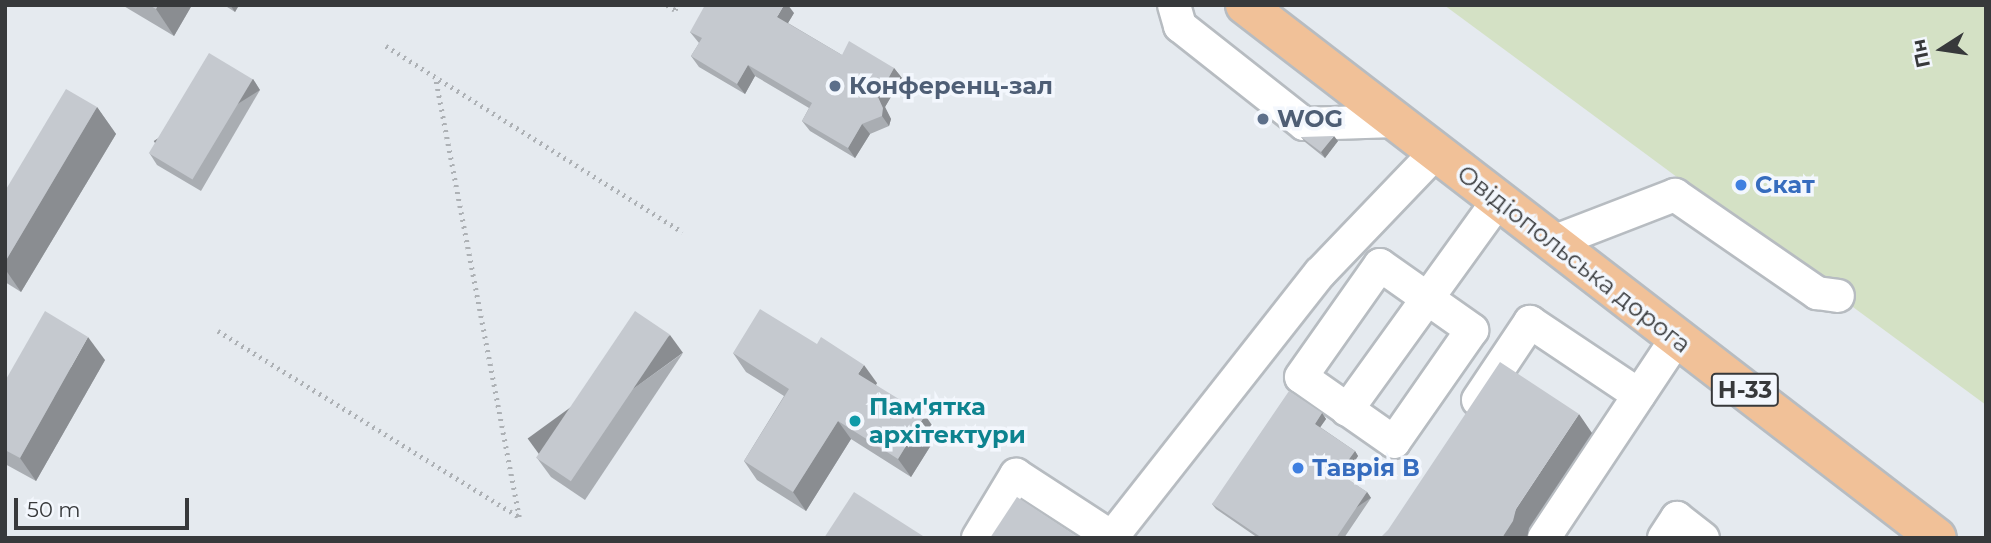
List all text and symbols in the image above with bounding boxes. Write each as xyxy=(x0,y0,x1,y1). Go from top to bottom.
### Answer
north arrow xyxy=(1907,14,1977,84)
text: Пн xyxy=(1907,37,1935,70)
place label: Конференц-зал xyxy=(849,72,1053,100)
marker: Конференц-зал xyxy=(827,78,843,94)
place label: WOG xyxy=(1277,105,1343,133)
marker: WOG xyxy=(1255,111,1271,127)
street label: Овідіопольська дорога xyxy=(1452,159,1696,359)
place label: Скат xyxy=(1755,171,1815,199)
marker: Скат xyxy=(1733,177,1749,193)
road number: Н-33 xyxy=(1710,370,1780,410)
place label: Пам'ятка архітектури xyxy=(869,393,1026,449)
marker: Пам'ятка архітектури xyxy=(847,413,863,429)
place label: Таврія В xyxy=(1312,454,1420,482)
marker: Таврія В xyxy=(1290,460,1306,476)
scale bar xyxy=(18,484,192,528)
text: 50 m xyxy=(27,497,81,522)

